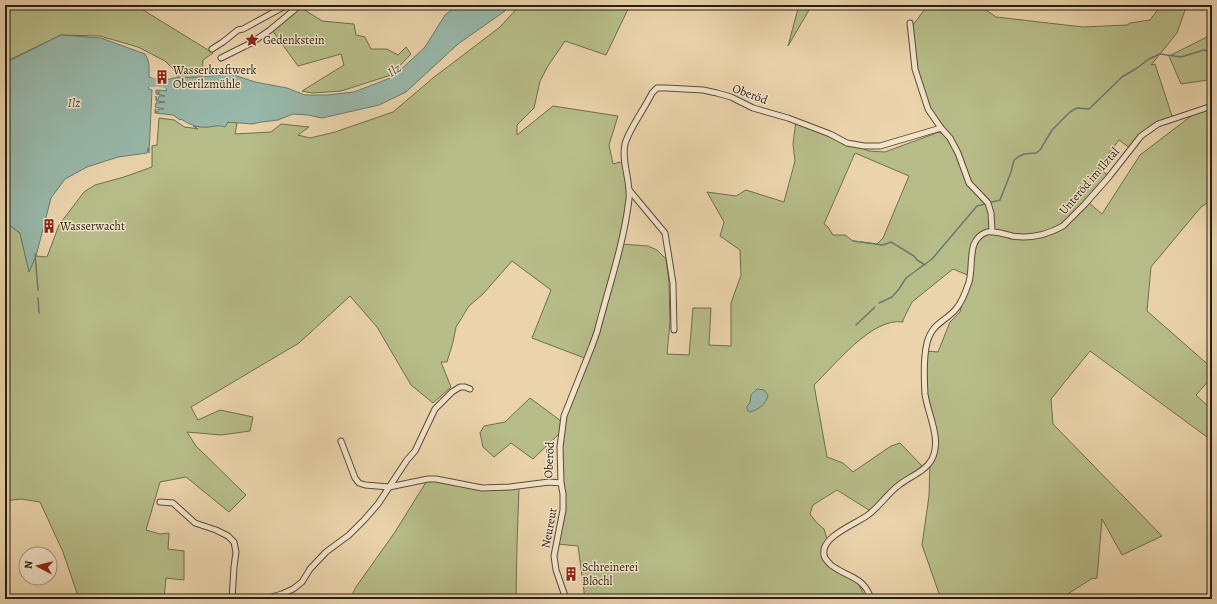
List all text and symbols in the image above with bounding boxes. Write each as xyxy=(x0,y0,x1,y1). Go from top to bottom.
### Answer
place icon: Gedenkstein xyxy=(244,32,260,48)
place label: Gedenkstein xyxy=(263,32,325,48)
water label: Ilz xyxy=(384,59,405,81)
place label: Wasserkraftwerk Oberilzmühle xyxy=(172,62,257,92)
building icon: Wasserkraftwerk Oberilzmühle xyxy=(154,69,170,85)
street label: Oberöd xyxy=(730,80,770,108)
water label: Ilz xyxy=(68,94,81,111)
street label: Unteröd im Ilztal xyxy=(1055,144,1123,218)
building icon: Wasserwacht xyxy=(41,218,57,234)
place label: Wasserwacht xyxy=(59,218,125,234)
street label: Oberöd xyxy=(540,441,558,479)
street label: Neureut xyxy=(537,507,561,549)
north arrow xyxy=(18,546,58,586)
place label: Schreinerei Blöchl xyxy=(582,559,638,589)
text: N xyxy=(21,560,37,570)
building icon: Schreinerei Blöchl xyxy=(563,566,579,582)

